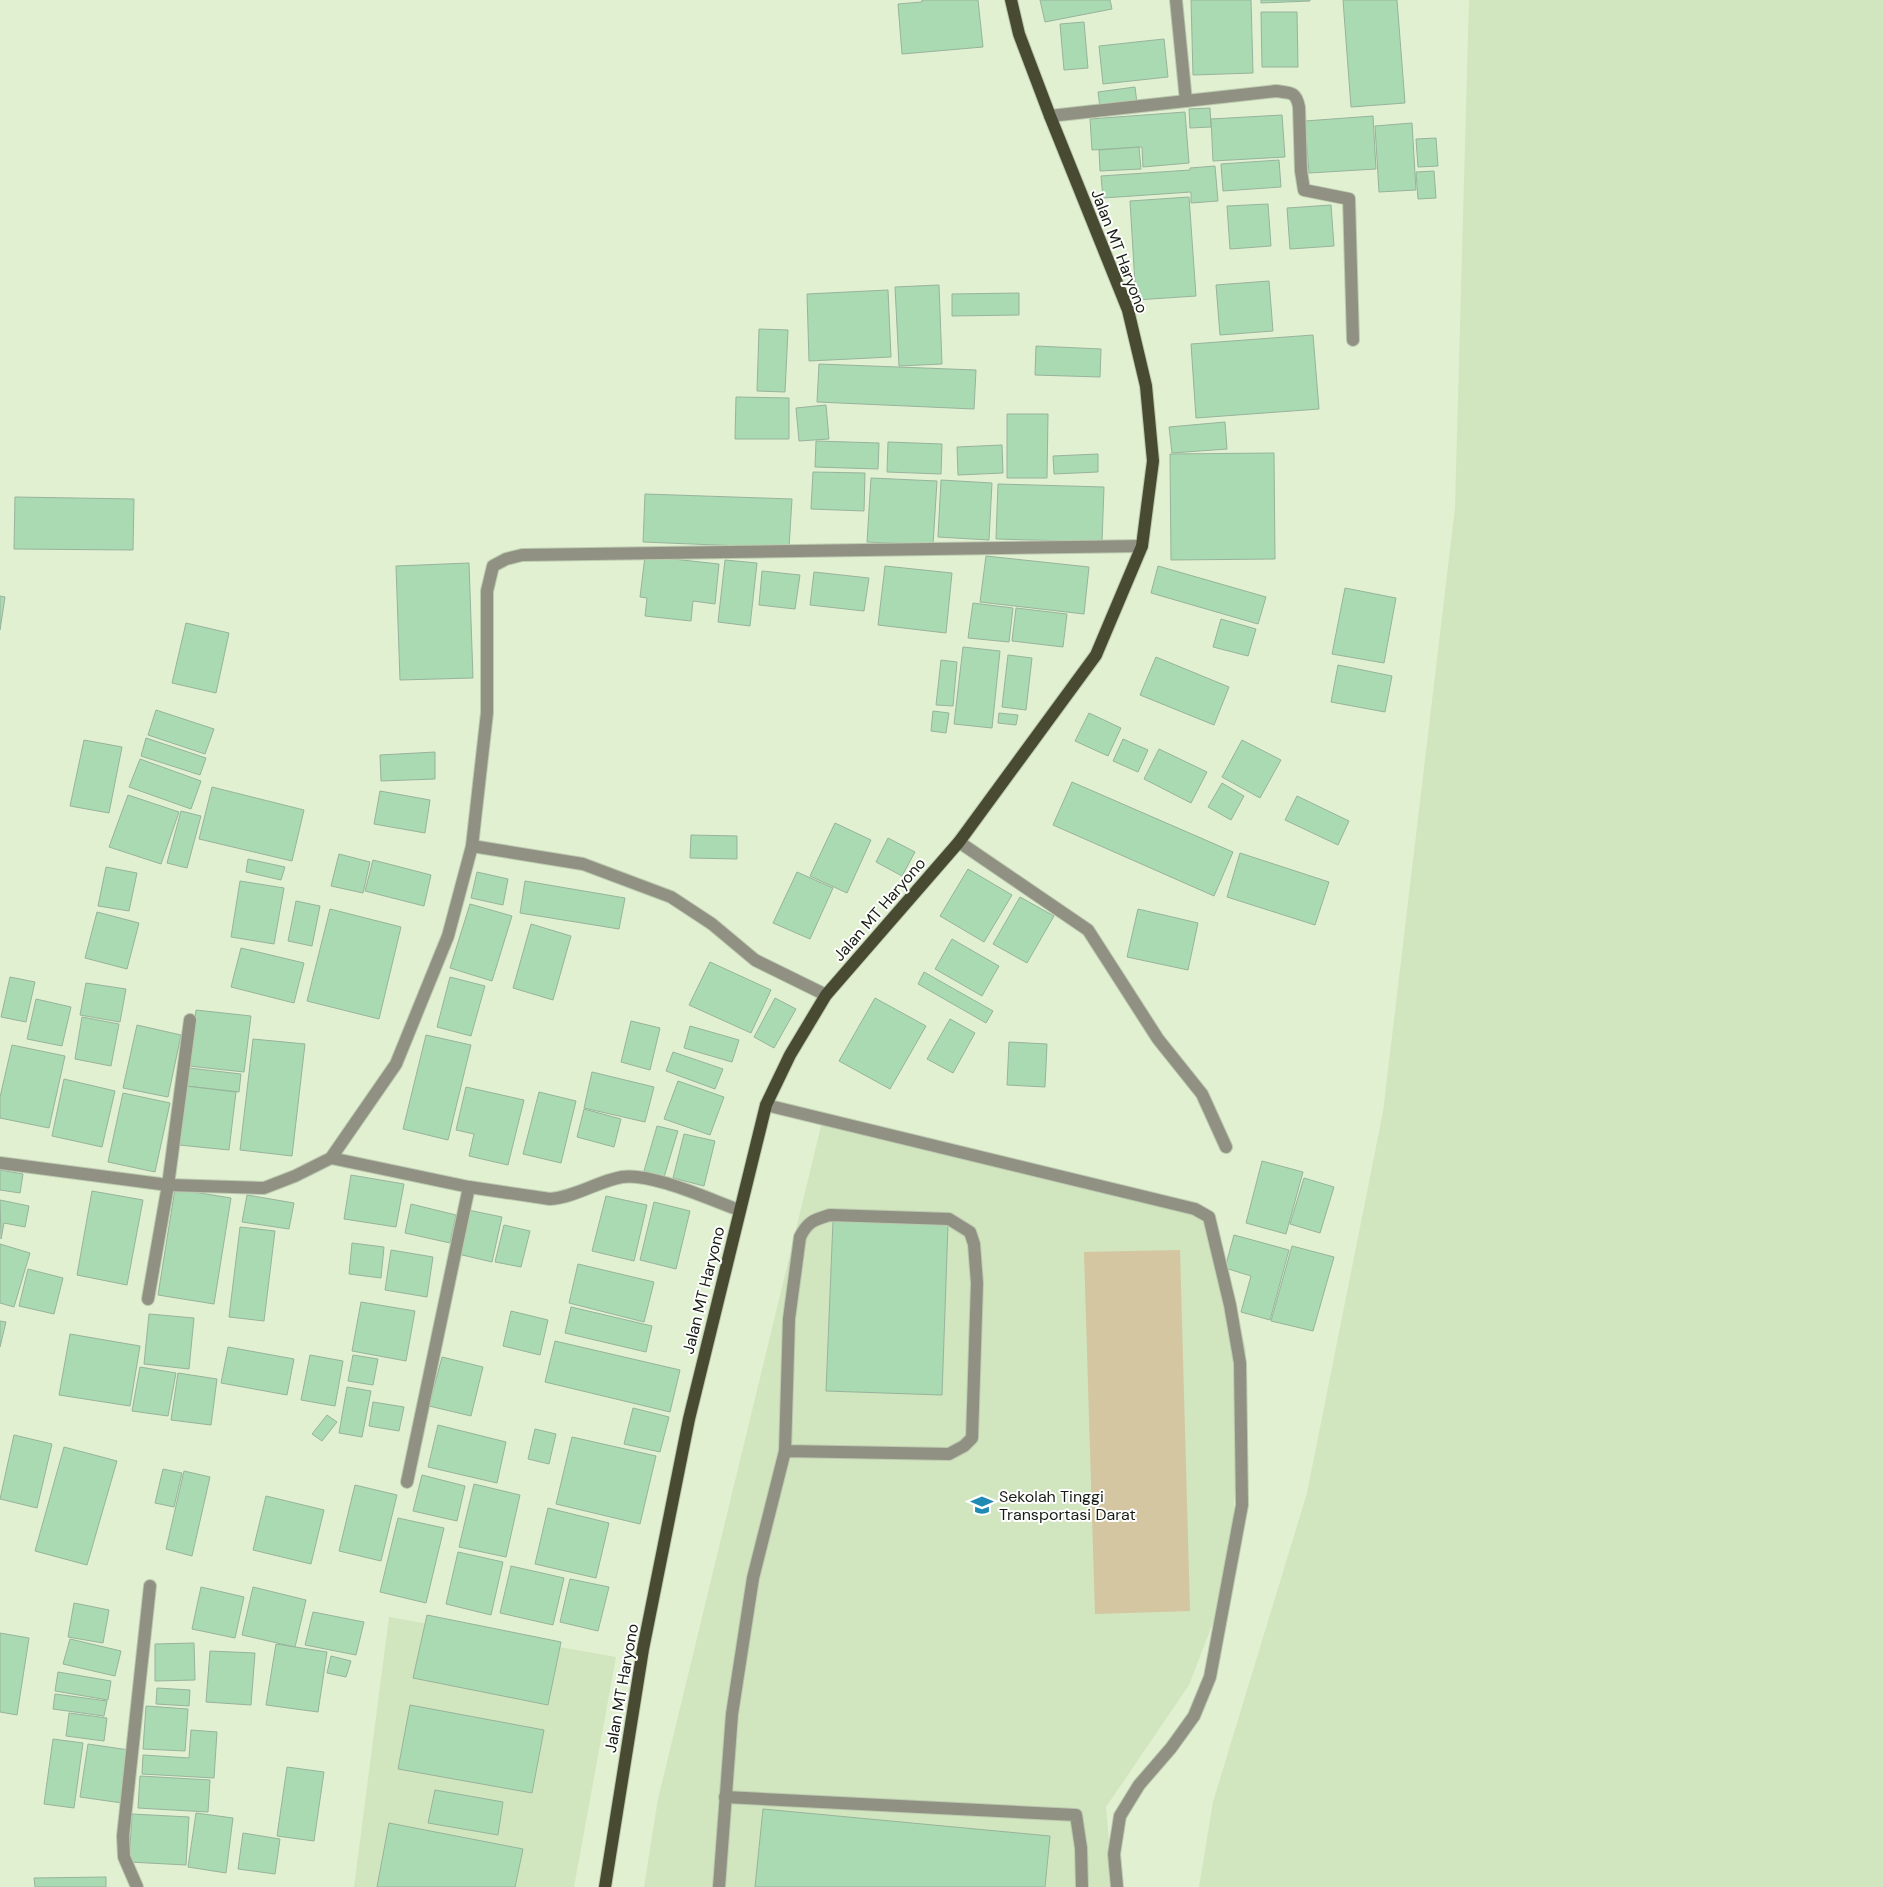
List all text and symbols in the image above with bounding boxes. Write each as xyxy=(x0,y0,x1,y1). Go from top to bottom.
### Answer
street label: Jalan MT Haryono xyxy=(1086,186,1153,316)
street label: Jalan MT Haryono xyxy=(828,853,930,966)
street label: Jalan MT Haryono xyxy=(677,1224,730,1356)
place label: Sekolah Tinggi Transportasi Darat xyxy=(999,1486,1136,1525)
school or university icon: Sekolah Tinggi Transportasi Darat xyxy=(969,1492,995,1518)
street label: Jalan MT Haryono xyxy=(600,1622,643,1754)

